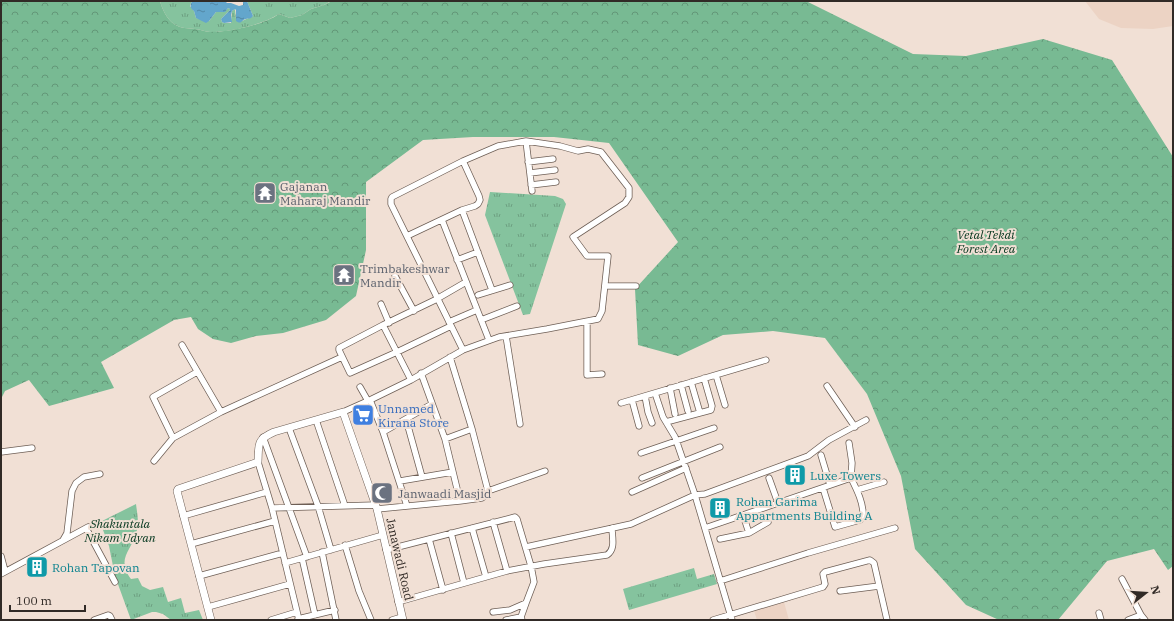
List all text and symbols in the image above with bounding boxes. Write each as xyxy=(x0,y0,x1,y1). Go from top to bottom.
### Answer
place label: Gajanan Maharaj Mandir xyxy=(280,179,371,208)
temple icon: Gajanan Maharaj Mandir xyxy=(252,180,278,206)
park label: Vetal Tekdi Forest Area xyxy=(956,227,1016,256)
place label: Trimbakeshwar Mandir xyxy=(360,261,450,290)
temple icon: Trimbakeshwar Mandir xyxy=(331,262,357,288)
place label: Unnamed Kirana Store xyxy=(378,401,449,430)
supermarket icon: Unnamed Kirana Store xyxy=(350,402,376,428)
building icon: Luxe Towers xyxy=(782,462,808,488)
place label: Luxe Towers xyxy=(810,468,881,483)
mosque icon: Janwaadi Masjid xyxy=(369,480,395,506)
place label: Janwaadi Masjid xyxy=(398,486,491,501)
place label: Rohan Garima Appartments Building A xyxy=(736,494,873,523)
building icon: Rohan Garima Appartments Building A xyxy=(707,495,733,521)
park label: Shakuntala Nikam Udyan xyxy=(83,516,156,545)
street label: Janawadi Road xyxy=(383,516,417,602)
building icon: Rohan Tapovan xyxy=(24,554,50,580)
place label: Rohan Tapovan xyxy=(52,560,140,575)
north arrow xyxy=(1126,573,1166,613)
text: N xyxy=(1148,584,1164,597)
scale bar xyxy=(10,587,85,613)
text: 100 m xyxy=(16,593,52,608)

